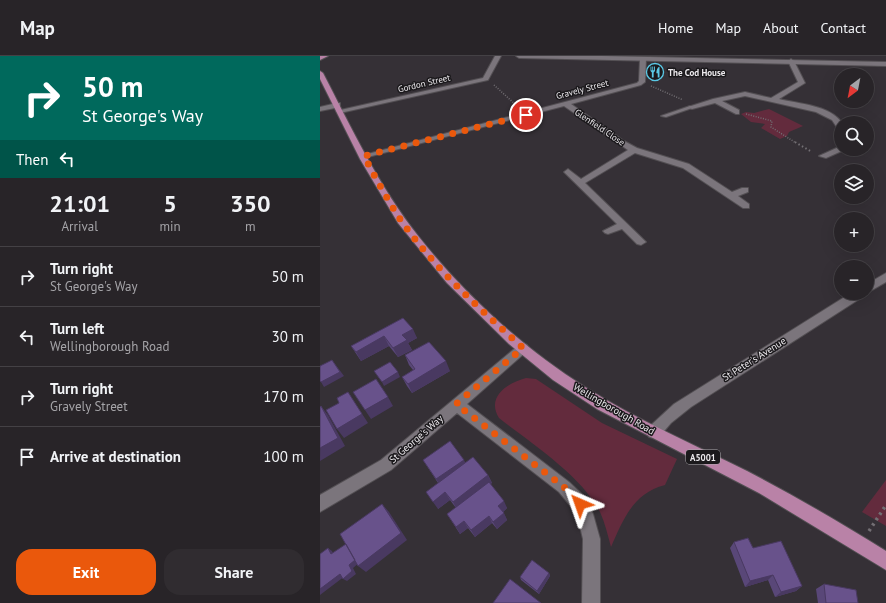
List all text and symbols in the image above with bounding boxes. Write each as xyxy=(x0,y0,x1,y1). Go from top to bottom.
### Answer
text: Map xyxy=(20,16,55,40)
text: Home xyxy=(658,19,693,37)
text: Map xyxy=(715,19,741,37)
text: About xyxy=(763,19,799,37)
text: Contact xyxy=(821,19,866,37)
restaurant icon: The Cod House xyxy=(645,62,665,82)
place label: The Cod House xyxy=(668,67,726,78)
text: 50 m xyxy=(82,68,143,105)
north arrow xyxy=(834,68,874,108)
map controls xyxy=(834,68,874,300)
icon: right xyxy=(16,72,68,124)
street label: Gordon Street xyxy=(397,72,451,94)
street label: Gravely Street xyxy=(555,77,609,101)
pin xyxy=(509,98,543,132)
text: St George's Way xyxy=(82,104,203,127)
icon: arrive xyxy=(515,104,537,126)
street label: Glenfield Close xyxy=(573,106,627,148)
button: search xyxy=(834,116,874,156)
icon: left xyxy=(56,148,78,170)
text: Then xyxy=(16,150,48,169)
button: layers xyxy=(834,164,874,204)
text: 21:01 xyxy=(49,188,110,219)
text: 5 xyxy=(163,188,177,219)
text: 350 xyxy=(230,188,271,219)
button: + xyxy=(834,212,874,252)
text: Arrival xyxy=(62,218,98,235)
text: min xyxy=(159,218,181,235)
text: m xyxy=(245,218,256,235)
text: Turn right xyxy=(50,259,113,278)
button: − xyxy=(834,260,874,300)
icon: right xyxy=(16,266,38,288)
text: 50 m xyxy=(271,267,304,286)
text: St George's Way xyxy=(50,278,137,295)
text: Turn left xyxy=(50,319,104,338)
icon: left xyxy=(16,326,38,348)
text: 30 m xyxy=(271,327,304,346)
street label: St Peter's Avenue xyxy=(720,334,788,384)
text: Wellingborough Road xyxy=(50,338,169,355)
text: Turn right xyxy=(50,379,113,398)
street label: Wellingborough Road xyxy=(571,380,657,438)
icon: right xyxy=(16,386,38,408)
text: 170 m xyxy=(263,387,304,406)
text: Gravely Street xyxy=(50,398,128,415)
street label: St George's Way xyxy=(386,412,446,466)
icon: arrive xyxy=(16,446,38,468)
text: Arrive at destination xyxy=(50,447,181,466)
text: 100 m xyxy=(263,447,304,466)
road number: A5001 xyxy=(686,450,720,464)
position arrow xyxy=(559,483,601,525)
button: Exit xyxy=(16,549,156,595)
button: Share xyxy=(164,549,304,595)

